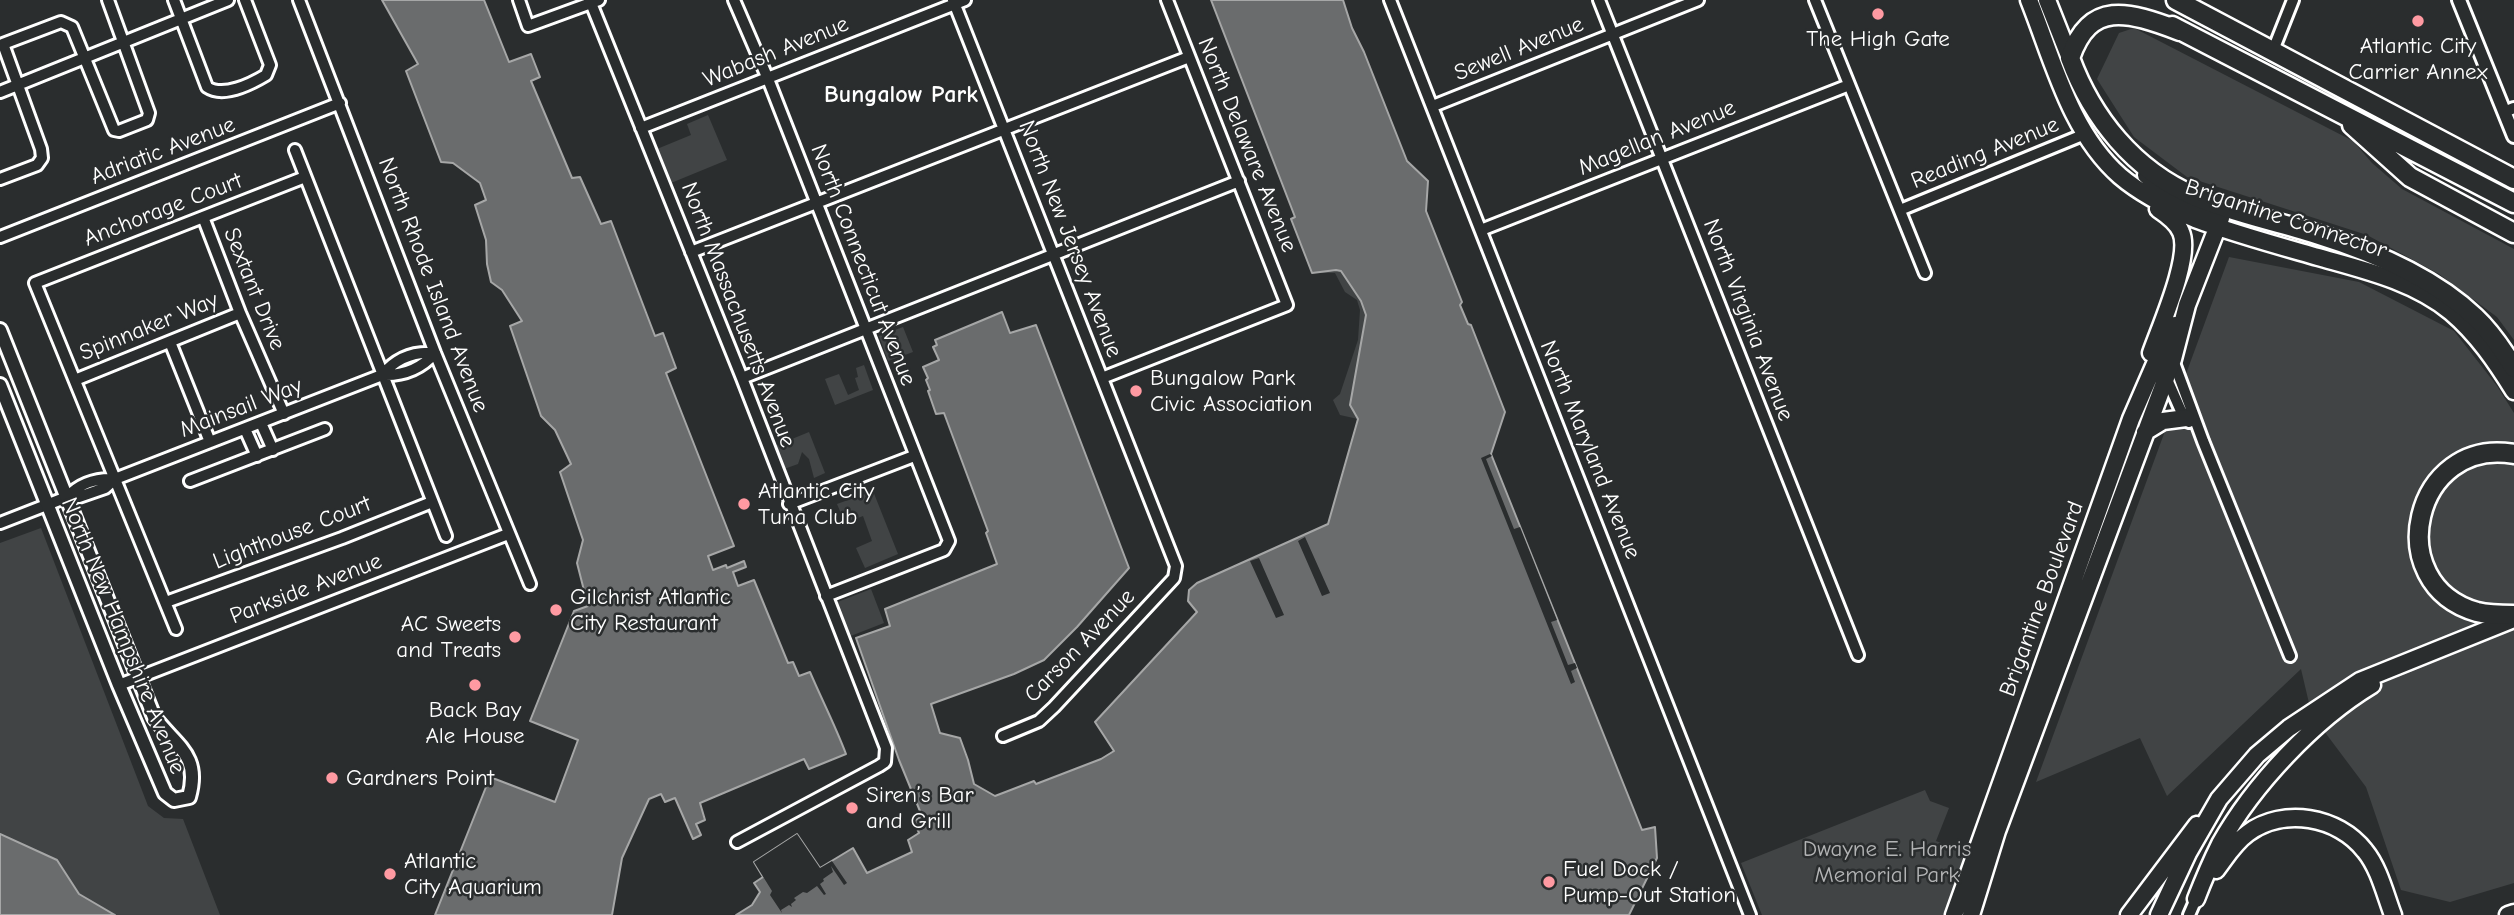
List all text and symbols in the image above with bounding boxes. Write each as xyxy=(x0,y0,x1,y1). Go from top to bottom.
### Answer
marker: The High Gate xyxy=(1870,6,1886,22)
street label: Wabash Avenue xyxy=(699,10,853,94)
street label: Sewell Avenue xyxy=(1450,11,1588,87)
marker: Atlantic City Carrier Annex xyxy=(2410,13,2426,29)
place label: The High Gate xyxy=(1806,25,1950,53)
place label: Atlantic City Carrier Annex xyxy=(2348,32,2488,86)
street label: North Delaware Avenue xyxy=(1191,34,1303,256)
district label: Bungalow Park xyxy=(824,81,978,109)
street label: Magellan Avenue xyxy=(1574,94,1740,182)
street label: Adriatic Avenue xyxy=(87,111,239,191)
street label: Reading Avenue xyxy=(1907,111,2063,195)
street label: North New Jersey Avenue xyxy=(1012,117,1128,361)
street label: North Connecticut Avenue xyxy=(804,140,922,390)
street label: North Rhode Island Avenue xyxy=(372,154,494,416)
street label: Anchorage Court xyxy=(80,167,246,253)
street label: Brigantine Connector xyxy=(2182,173,2390,265)
street label: North Massachusetts Avenue xyxy=(675,179,801,451)
street label: North Virginia Avenue xyxy=(1697,215,1799,425)
street label: Sextant Drive xyxy=(217,224,291,354)
street label: Spinnaker Way xyxy=(76,287,222,367)
street label: North Maryland Avenue xyxy=(1534,337,1646,563)
place label: Bungalow Park Civic Association xyxy=(1150,364,1312,418)
street label: Mainsail Way xyxy=(176,372,306,444)
marker: Bungalow Park Civic Association xyxy=(1128,383,1144,399)
place label: Atlantic City Tuna Club xyxy=(758,477,874,531)
street label: Lighthouse Court xyxy=(209,490,375,576)
street label: North New Hampshire Avenue xyxy=(55,494,191,778)
marker: Atlantic City Tuna Club xyxy=(736,496,752,512)
street label: Brigantine Boulevard xyxy=(1994,498,2090,700)
street label: Parkside Avenue xyxy=(226,547,386,631)
place label: Gilchrist Atlantic City Restaurant xyxy=(570,583,731,637)
street label: Carson Avenue xyxy=(1019,583,1141,709)
marker: Gilchrist Atlantic City Restaurant xyxy=(548,602,564,618)
place label: AC Sweets and Treats xyxy=(396,610,501,664)
marker: AC Sweets and Treats xyxy=(507,629,523,645)
marker: Back Bay Ale House xyxy=(467,677,483,693)
place label: Back Bay Ale House xyxy=(425,696,525,750)
place label: Gardners Point xyxy=(346,764,494,792)
marker: Gardners Point xyxy=(324,770,340,786)
place label: Siren’s Bar and Grill xyxy=(866,781,974,835)
marker: Siren’s Bar and Grill xyxy=(844,800,860,816)
park label: Dwayne E. Harris Memorial Park xyxy=(1803,835,1971,889)
place label: Atlantic City Aquarium xyxy=(404,847,542,901)
place label: Fuel Dock / Pump-Out Station xyxy=(1563,855,1736,909)
marker: Atlantic City Aquarium xyxy=(382,866,398,882)
marker: Fuel Dock / Pump-Out Station xyxy=(1541,874,1557,890)

